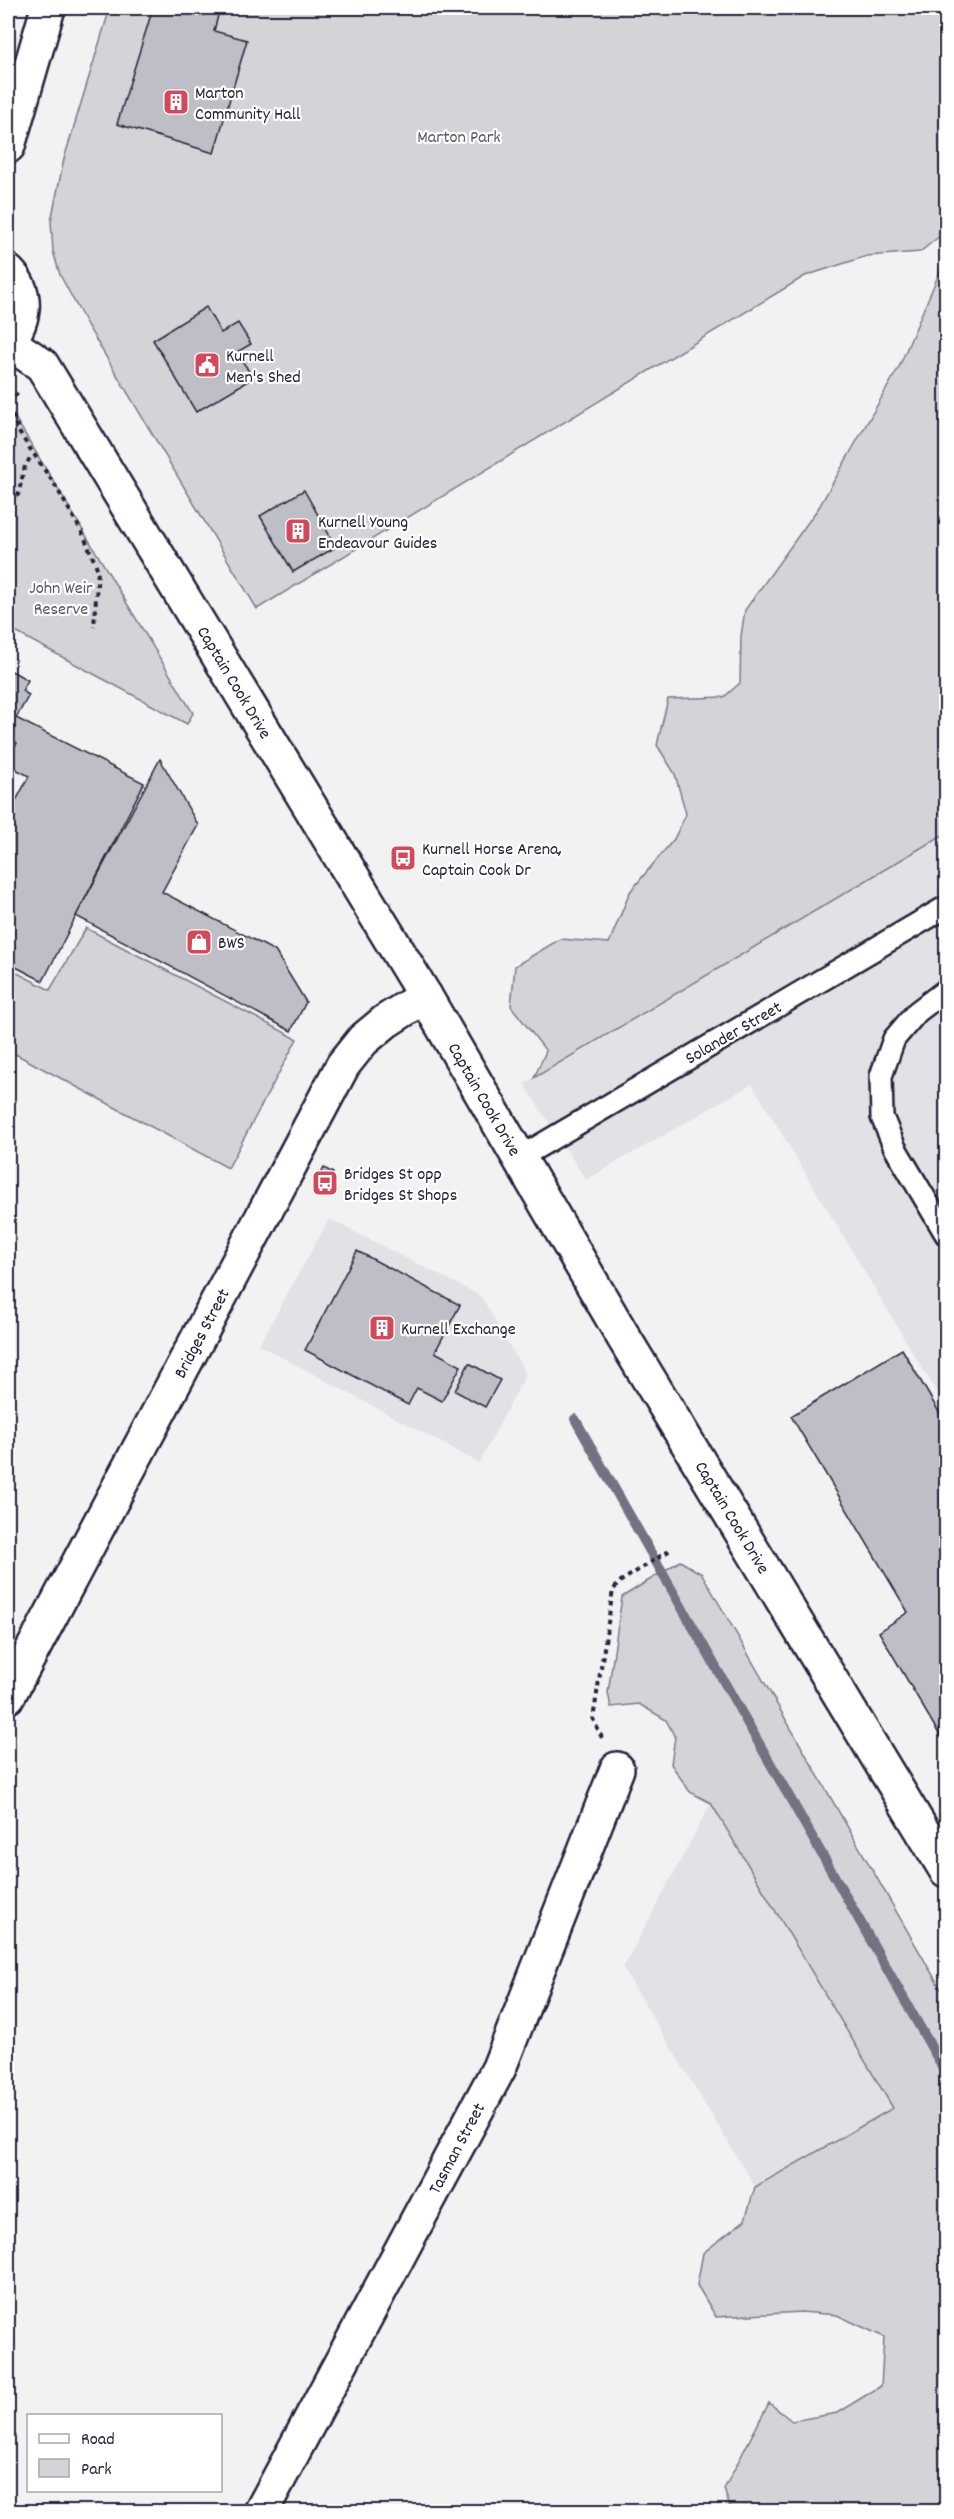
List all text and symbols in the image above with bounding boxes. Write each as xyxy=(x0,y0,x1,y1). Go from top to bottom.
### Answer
place label: Marton Community Hall xyxy=(195,82,301,128)
building icon: Marton Community Hall xyxy=(161,87,191,117)
park label: Marton Park xyxy=(417,126,501,151)
place label: Kurnell Men's Shed xyxy=(226,345,301,391)
public building icon: Kurnell Men's Shed xyxy=(192,350,222,380)
place label: Kurnell Young Endeavour Guides xyxy=(318,511,437,557)
building icon: Kurnell Young Endeavour Guides xyxy=(283,516,313,546)
park label: John Weir Reserve xyxy=(29,577,93,623)
street label: Captain Cook Drive xyxy=(189,622,276,744)
place label: Kurnell Horse Arena, Captain Cook Dr xyxy=(422,838,562,884)
bus stop icon: Kurnell Horse Arena, Captain Cook Dr xyxy=(388,843,418,873)
shop icon: BWS xyxy=(184,927,214,957)
place label: BWS xyxy=(218,932,245,957)
street label: Solander Street xyxy=(681,996,788,1072)
street label: Captain Cook Drive xyxy=(440,1039,526,1162)
place label: Bridges St opp Bridges St Shops xyxy=(344,1163,457,1209)
bus stop icon: Bridges St opp Bridges St Shops xyxy=(310,1168,340,1198)
street label: Bridges Street xyxy=(169,1285,237,1383)
building icon: Kurnell Exchange xyxy=(367,1313,397,1343)
place label: Kurnell Exchange xyxy=(401,1318,516,1343)
street label: Captain Cook Drive xyxy=(687,1457,774,1579)
street label: Tasman Street xyxy=(424,2099,493,2199)
legend xyxy=(27,2414,222,2492)
text: Road xyxy=(81,2428,115,2453)
text: Park xyxy=(81,2458,112,2483)

